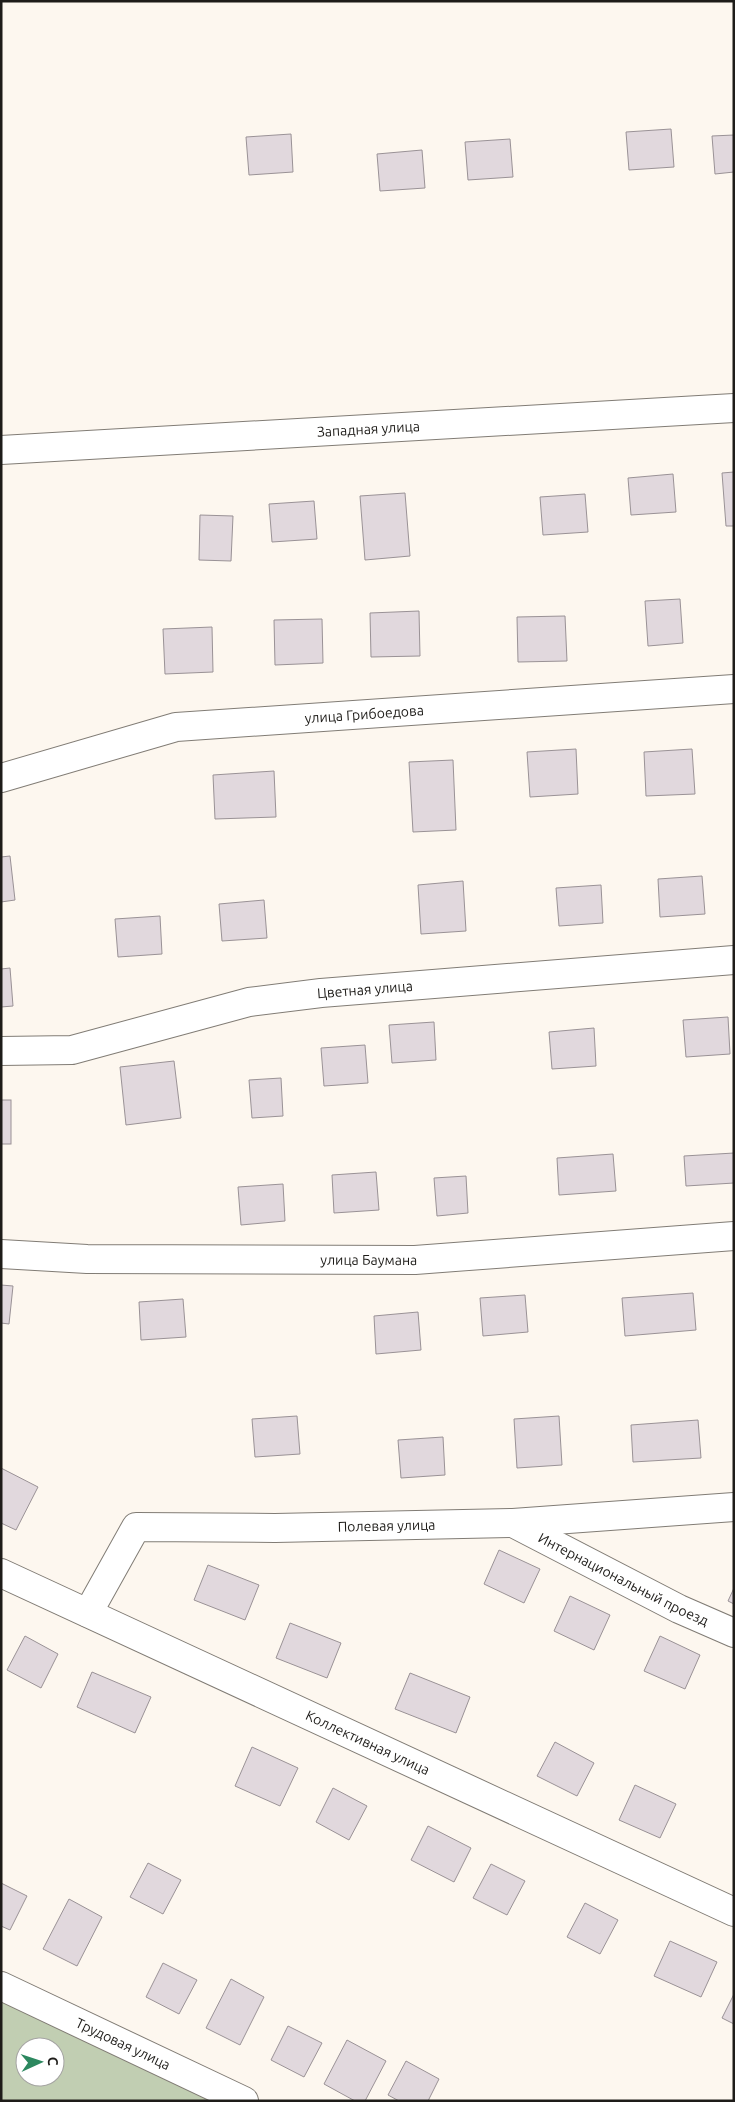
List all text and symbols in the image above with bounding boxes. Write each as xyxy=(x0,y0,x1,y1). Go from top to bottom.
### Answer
street label: Западная улица xyxy=(317,418,420,440)
street label: улица Грибоедова xyxy=(304,702,424,726)
street label: Цветная улица xyxy=(316,978,413,1001)
street label: улица Баумана xyxy=(320,1252,417,1268)
street label: Полевая улица xyxy=(337,1517,436,1535)
street label: Интернациональный проезд xyxy=(536,1530,711,1629)
street label: Коллективная улица xyxy=(303,1707,432,1778)
street label: Трудовая улица xyxy=(73,2015,173,2073)
north arrow xyxy=(15,2037,65,2087)
text: С xyxy=(45,2056,61,2066)

